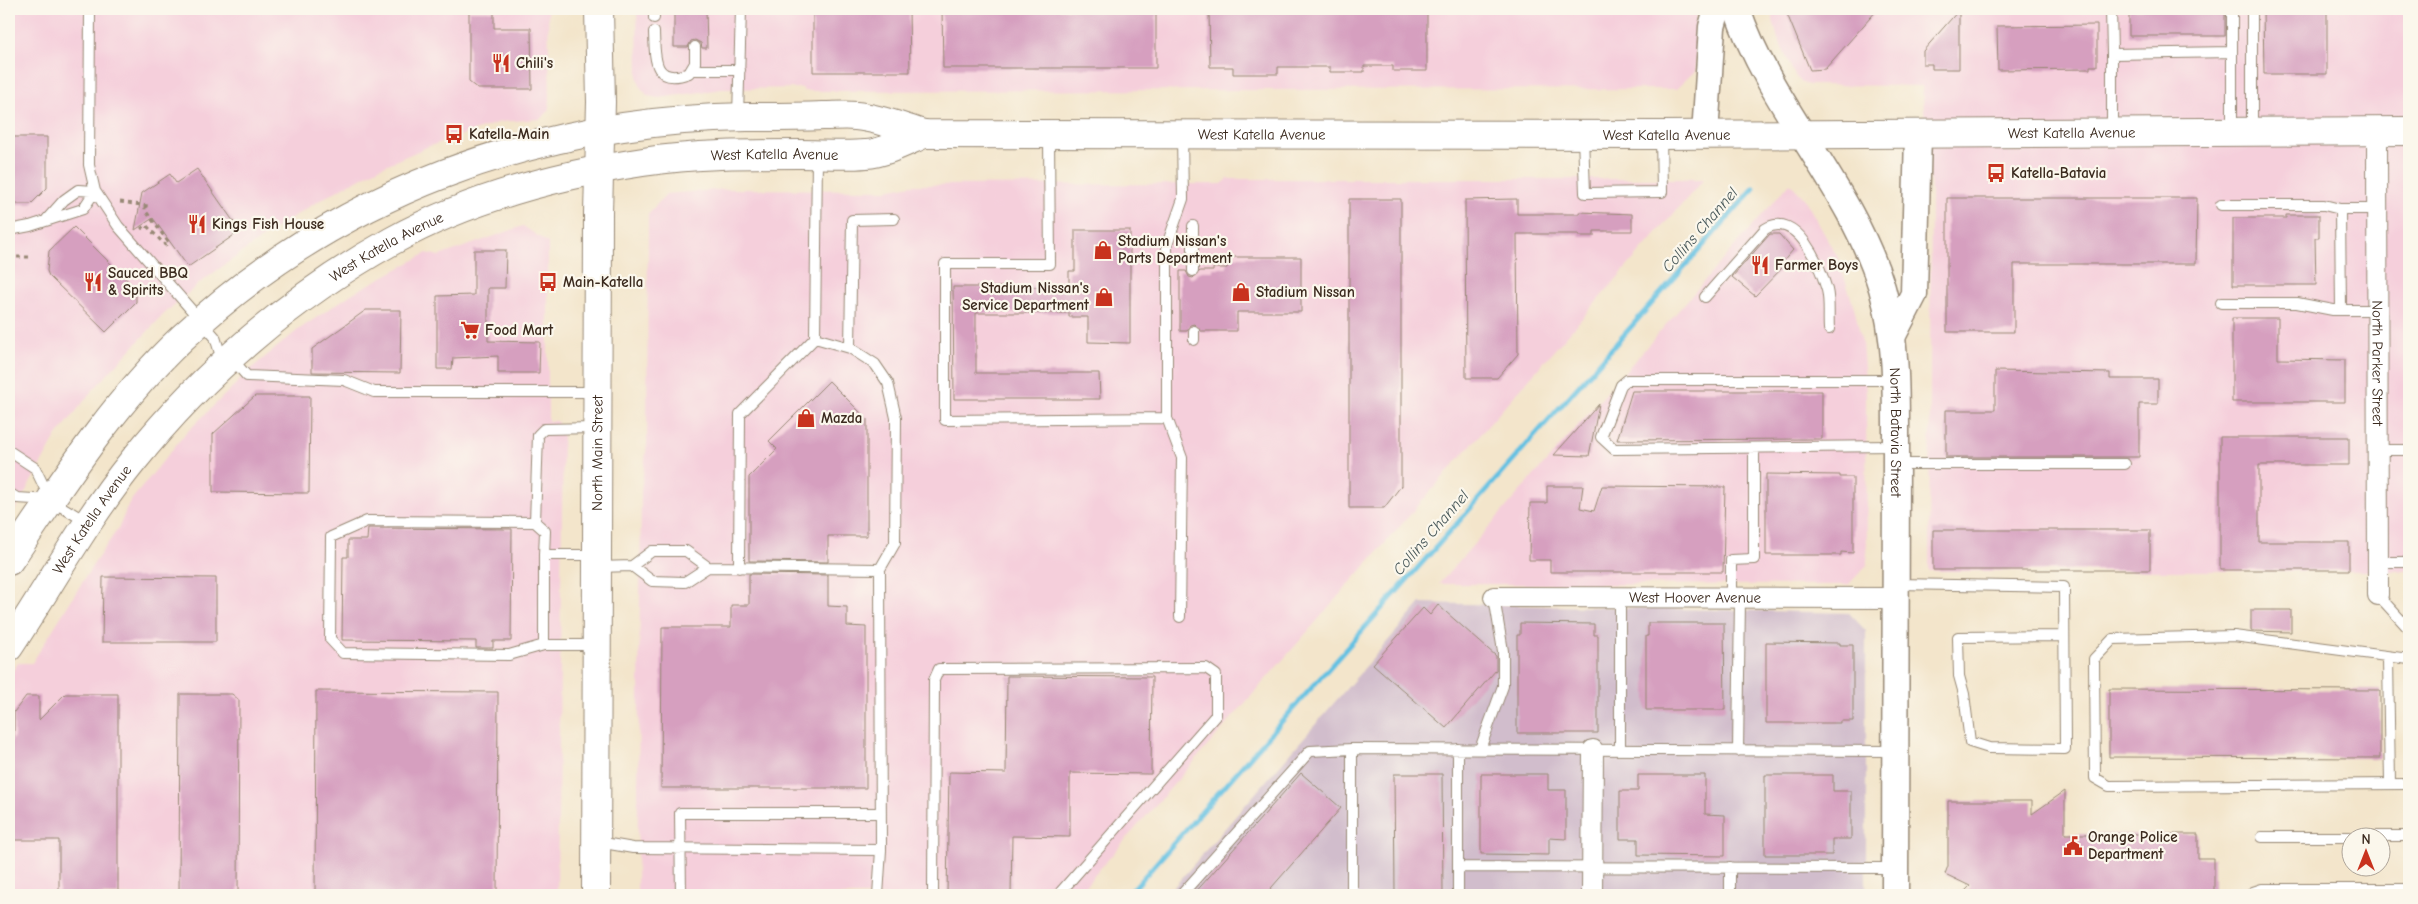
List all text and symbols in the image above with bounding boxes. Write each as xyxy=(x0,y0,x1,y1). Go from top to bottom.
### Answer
restaurant icon: Chili's xyxy=(490,52,512,74)
place label: Chili's xyxy=(516,54,553,72)
bus stop icon: Katella-Main xyxy=(443,123,465,145)
street label: West Katella Avenue xyxy=(2008,123,2136,142)
place label: Katella-Main xyxy=(469,125,549,143)
street label: West Katella Avenue xyxy=(1198,125,1326,144)
street label: West Katella Avenue xyxy=(1603,126,1731,144)
street label: West Katella Avenue xyxy=(710,145,839,164)
bus stop icon: Katella-Batavia xyxy=(1985,162,2007,184)
place label: Katella-Batavia xyxy=(2011,164,2106,182)
water label: Collins Channel xyxy=(1659,184,1742,276)
street label: West Katella Avenue xyxy=(326,208,447,286)
restaurant icon: Kings Fish House xyxy=(186,213,208,235)
place label: Kings Fish House xyxy=(212,215,324,233)
place label: Stadium Nissan's Parts Department xyxy=(1118,232,1233,267)
shop icon: Stadium Nissan's Parts Department xyxy=(1092,239,1114,261)
restaurant icon: Farmer Boys xyxy=(1749,254,1771,276)
place label: Farmer Boys xyxy=(1775,256,1858,274)
place label: Sauced BBQ & Spirits xyxy=(108,264,188,299)
restaurant icon: Sauced BBQ & Spirits xyxy=(82,271,104,293)
bus stop icon: Main-Katella xyxy=(537,271,559,293)
place label: Main-Katella xyxy=(563,273,643,291)
place label: Stadium Nissan's Service Department xyxy=(962,279,1090,314)
shop icon: Stadium Nissan xyxy=(1230,281,1252,303)
place label: Stadium Nissan xyxy=(1256,283,1355,301)
shop icon: Stadium Nissan's Service Department xyxy=(1093,286,1115,308)
street label: North Parker Street xyxy=(2368,300,2387,427)
supermarket icon: Food Mart xyxy=(459,319,481,341)
place label: Food Mart xyxy=(485,321,554,339)
street label: North Batavia Street xyxy=(1886,367,1905,498)
street label: North Main Street xyxy=(588,394,606,511)
shop icon: Mazda xyxy=(795,407,817,429)
place label: Mazda xyxy=(821,409,862,427)
street label: West Katella Avenue xyxy=(49,461,135,577)
water label: Collins Channel xyxy=(1390,487,1473,579)
street label: West Hoover Avenue xyxy=(1629,588,1761,607)
north arrow xyxy=(2340,826,2390,876)
place label: Orange Police Department xyxy=(2088,828,2178,863)
text: N xyxy=(2361,831,2371,848)
public building icon: Orange Police Department xyxy=(2062,835,2084,857)

